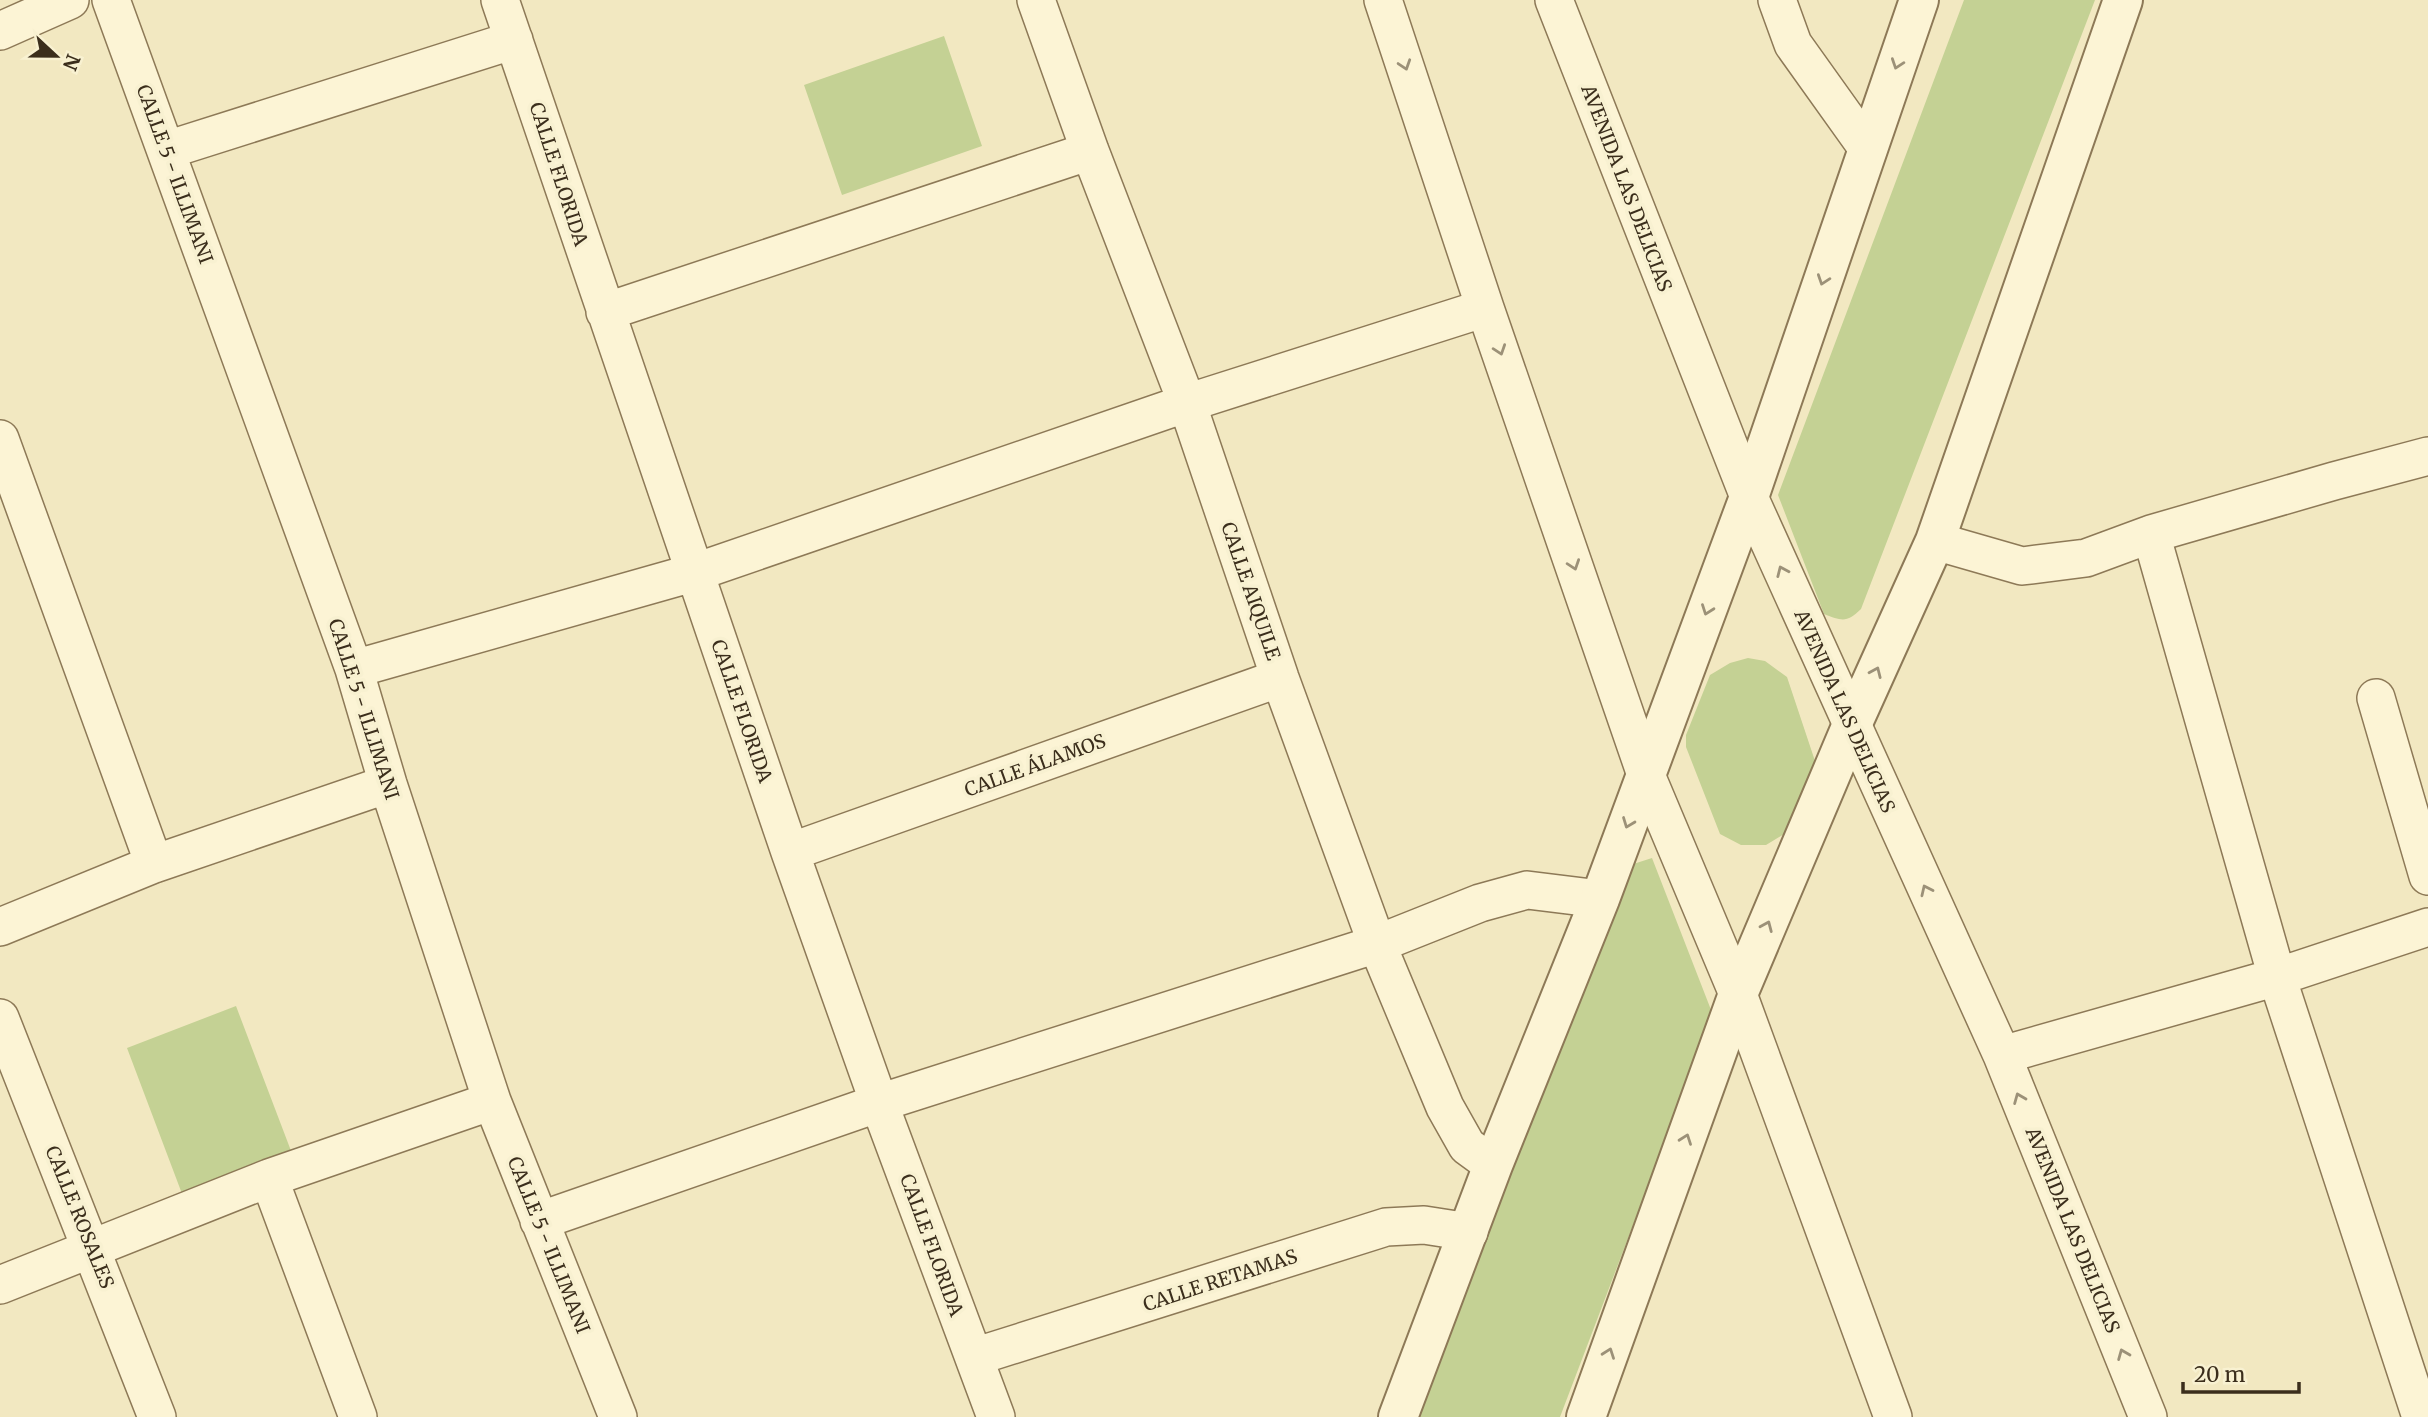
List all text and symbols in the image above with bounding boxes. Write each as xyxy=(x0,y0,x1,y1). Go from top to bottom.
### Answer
north arrow xyxy=(21,21,91,91)
text: N xyxy=(58,51,86,74)
one-way arrow xyxy=(1396,58,1411,70)
one-way arrow xyxy=(1891,58,1905,70)
street label: AVENIDA LAS DELICIAS xyxy=(1576,80,1678,295)
street label: CALLE 5 - ILLIMANI xyxy=(131,81,219,267)
street label: CALLE FLORIDA xyxy=(524,99,594,249)
one-way arrow xyxy=(1817,273,1831,285)
one-way arrow xyxy=(1492,344,1506,356)
street label: CALLE AIQUILE xyxy=(1216,519,1286,663)
one-way arrow xyxy=(1566,559,1580,571)
one-way arrow xyxy=(1776,566,1790,578)
one-way arrow xyxy=(1702,603,1716,615)
street label: AVENIDA LAS DELICIAS xyxy=(1789,605,1901,816)
street label: CALLE 5 - ILLIMANI xyxy=(323,615,405,803)
street label: CALLE FLORIDA xyxy=(706,636,778,786)
one-way arrow xyxy=(1868,667,1882,679)
street label: CALLE ÁLAMOS xyxy=(961,728,1109,802)
one-way arrow xyxy=(1623,817,1637,829)
one-way arrow xyxy=(1920,885,1934,897)
one-way arrow xyxy=(1759,921,1773,933)
one-way arrow xyxy=(2013,1092,2027,1104)
street label: AVENIDA LAS DELICIAS xyxy=(2020,1123,2125,1336)
one-way arrow xyxy=(1678,1133,1692,1145)
street label: CALLE ROSALES xyxy=(40,1142,120,1292)
street label: CALLE 5 - ILLIMANI xyxy=(503,1153,595,1337)
street label: CALLE FLORIDA xyxy=(895,1171,969,1320)
street label: CALLE RETAMAS xyxy=(1140,1244,1300,1316)
one-way arrow xyxy=(1601,1347,1615,1359)
one-way arrow xyxy=(2117,1348,2131,1360)
scale bar xyxy=(2183,1350,2298,1394)
text: 20 m xyxy=(2194,1361,2246,1388)

